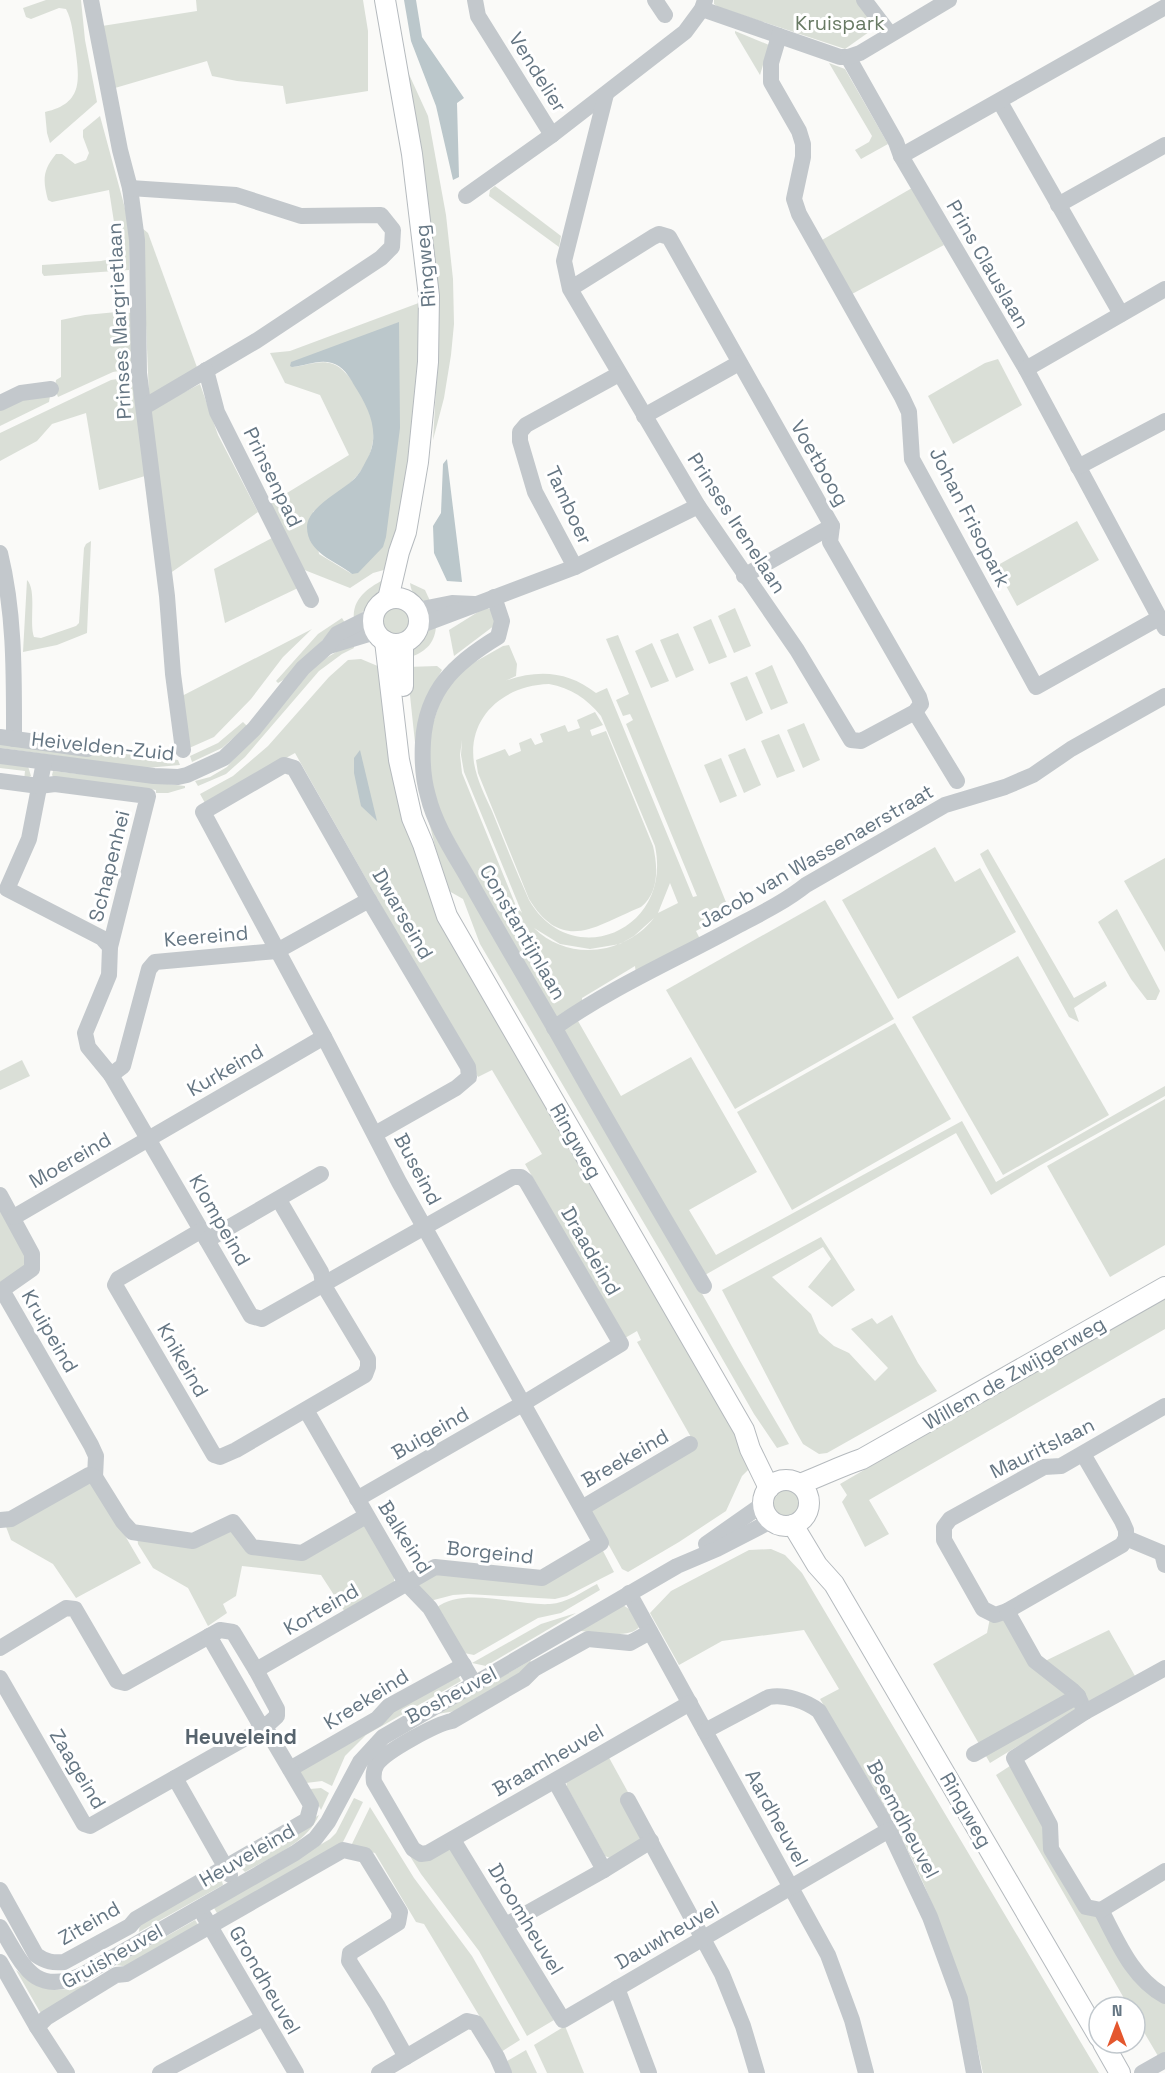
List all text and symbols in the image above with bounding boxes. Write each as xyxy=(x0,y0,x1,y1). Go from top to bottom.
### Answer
park label: Kruispark xyxy=(795,10,885,36)
street label: Vendelier xyxy=(503,27,573,117)
street label: Prins Clauslaan xyxy=(941,195,1035,333)
street label: Prinses Margrietlaan xyxy=(101,222,137,420)
street label: Ringweg xyxy=(408,223,442,309)
street label: Voetboog xyxy=(785,415,855,511)
street label: Prinsenpad xyxy=(238,423,308,531)
street label: Johan Frisopark xyxy=(924,443,1017,592)
street label: Prinses Irenelaan xyxy=(682,448,792,598)
street label: Tamboer xyxy=(540,462,598,548)
street label: Heivelden-Zuid xyxy=(30,726,176,766)
street label: Jacob van Wassenaerstraat xyxy=(694,778,938,934)
street label: Schapenhei xyxy=(83,808,135,924)
street label: Constantijnlaan xyxy=(474,860,572,1004)
street label: Dwarseind xyxy=(367,864,439,964)
street label: Keereind xyxy=(163,919,249,953)
street label: Kurkeind xyxy=(182,1038,268,1102)
street label: Ringweg xyxy=(544,1099,608,1183)
street label: Moereind xyxy=(24,1126,116,1194)
street label: Buseind xyxy=(388,1129,448,1209)
street label: Klompeind xyxy=(183,1170,257,1270)
street label: Draadeind xyxy=(555,1202,627,1300)
street label: Kruipeind xyxy=(16,1285,84,1377)
street label: Willem de Zwijgerweg xyxy=(918,1310,1110,1436)
street label: Knikeind xyxy=(151,1318,215,1402)
street label: Buigeind xyxy=(387,1400,473,1466)
street label: Mauritslaan xyxy=(985,1412,1099,1484)
street label: Breekeind xyxy=(577,1423,673,1493)
street label: Balkeind xyxy=(372,1495,438,1579)
street label: Borgeind xyxy=(445,1534,535,1570)
street label: Korteind xyxy=(279,1577,363,1641)
street label: Bosheuvel xyxy=(401,1660,501,1730)
street label: Kreekeind xyxy=(319,1663,413,1735)
street label: Braamheuvel xyxy=(488,1718,608,1802)
district label: Heuveleind xyxy=(185,1723,297,1750)
street label: Zaageind xyxy=(44,1724,112,1814)
street label: Beemdheuvel xyxy=(861,1755,945,1883)
street label: Aardheuvel xyxy=(740,1765,814,1871)
street label: Ringweg xyxy=(934,1768,998,1852)
street label: Heuveleind xyxy=(195,1817,299,1893)
street label: Droomheuvel xyxy=(482,1858,570,1980)
street label: Ziteind xyxy=(53,1895,125,1951)
street label: Dauwheuvel xyxy=(610,1895,724,1975)
street label: Gruisheuvel xyxy=(57,1918,167,1994)
street label: Grondheuvel xyxy=(223,1921,307,2039)
north arrow xyxy=(1087,1995,1147,2055)
text: N xyxy=(1112,2000,1122,2021)

